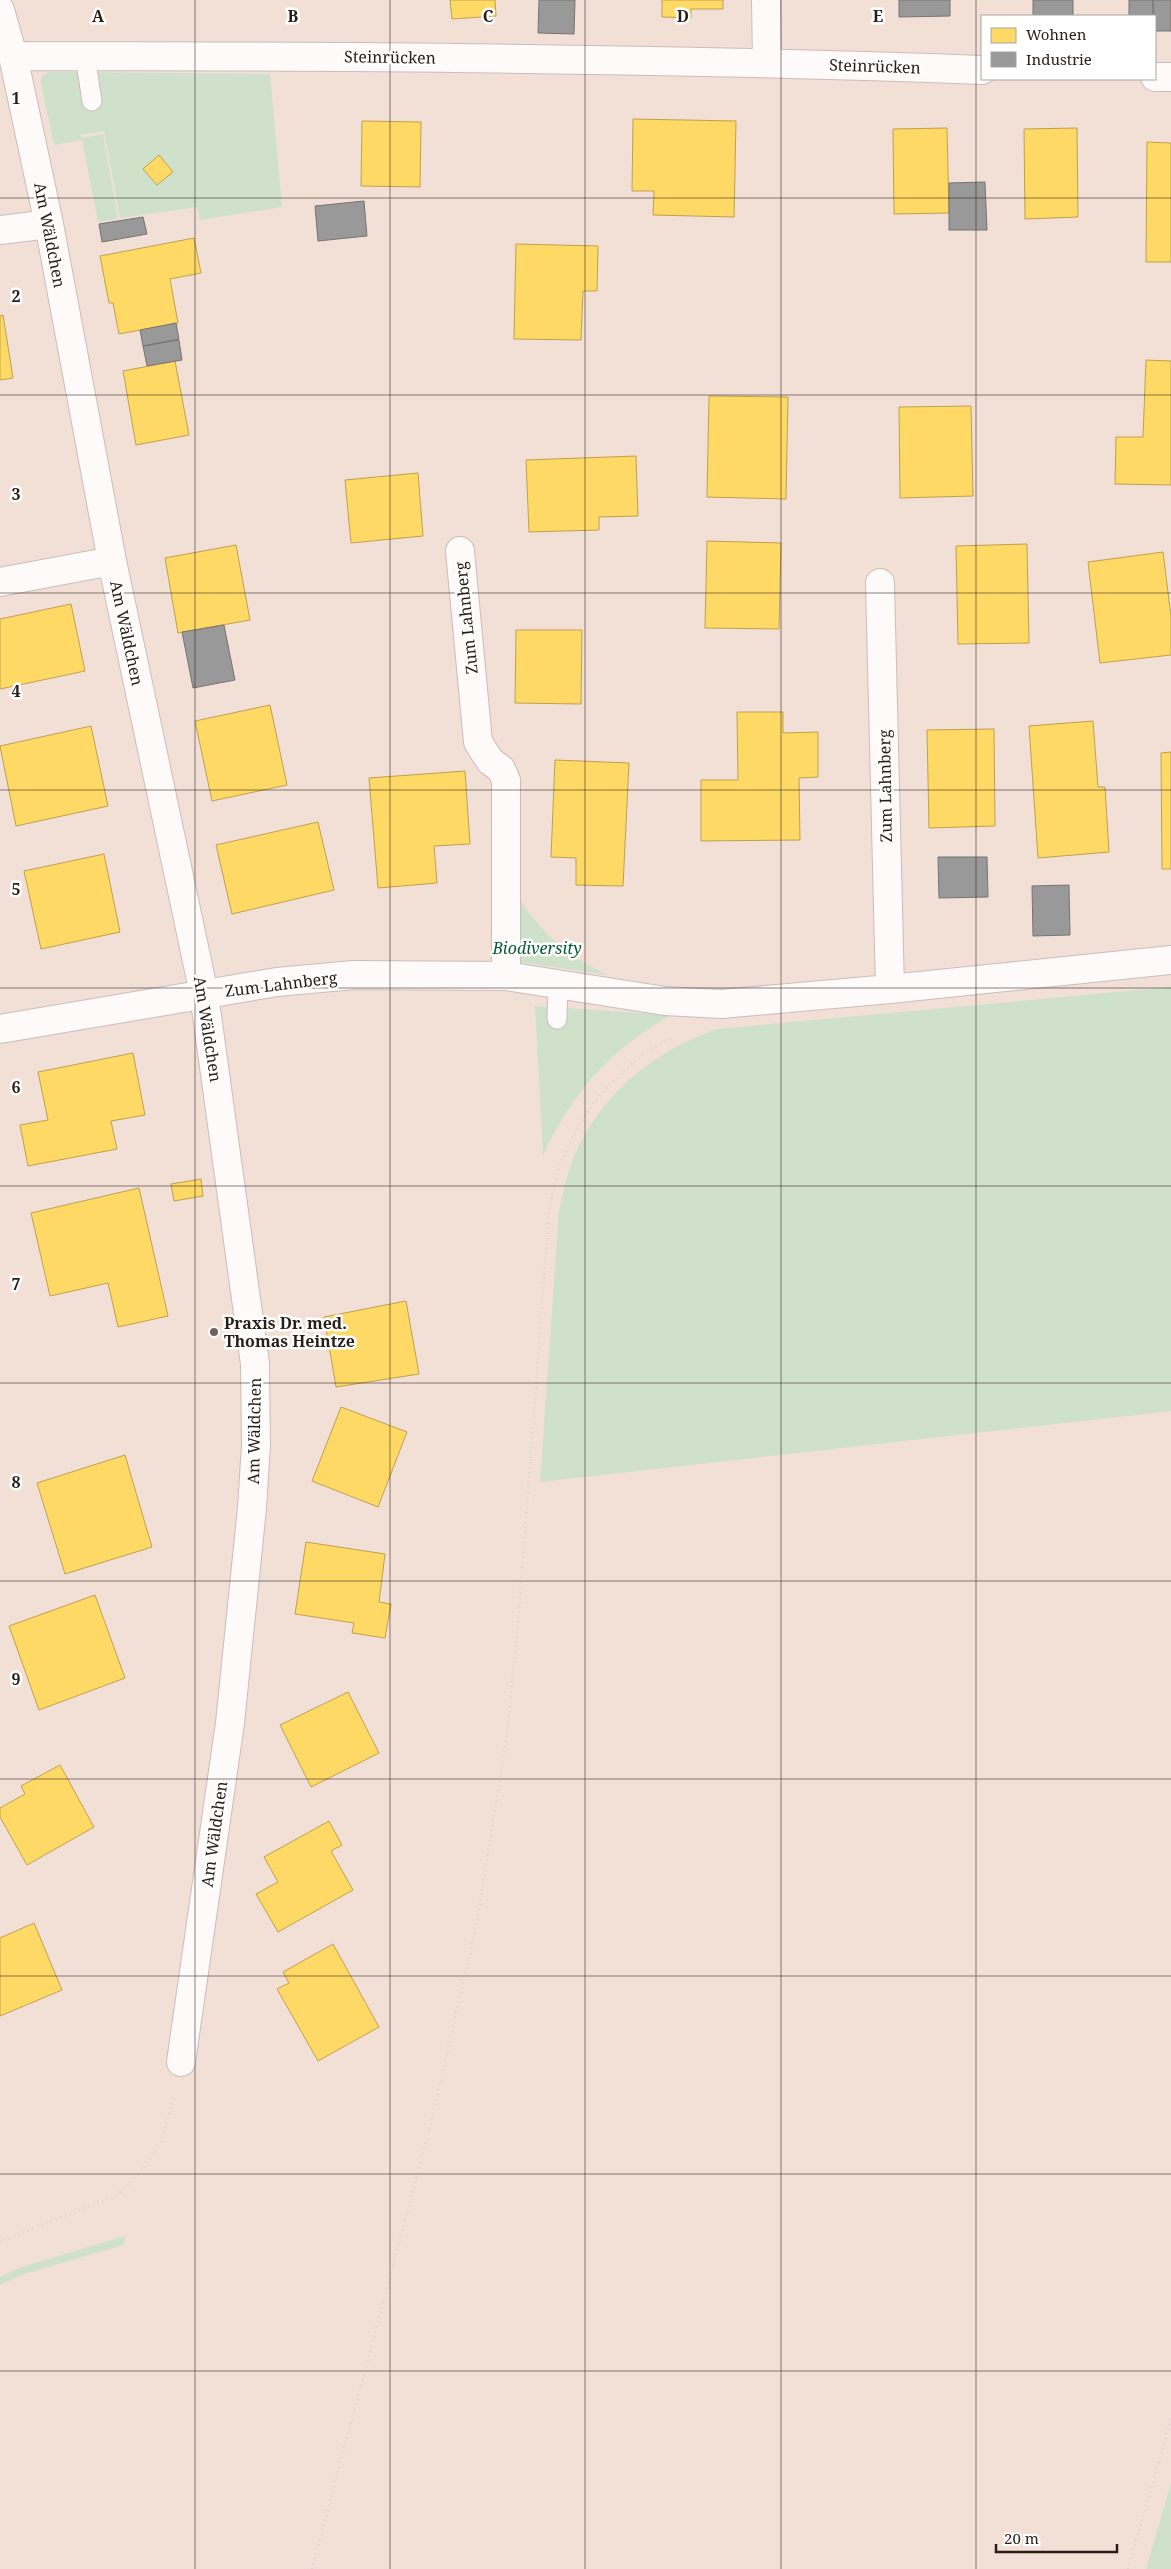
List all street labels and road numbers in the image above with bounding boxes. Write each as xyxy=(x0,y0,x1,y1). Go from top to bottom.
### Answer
street label: Steinrücken xyxy=(344,45,436,69)
street label: Steinrücken xyxy=(829,53,921,79)
street label: Am Wäldchen xyxy=(29,180,71,290)
street label: Zum Lahnberg xyxy=(449,560,483,675)
street label: Am Wäldchen xyxy=(105,578,149,688)
street label: Zum Lahnberg xyxy=(873,729,897,843)
street label: Zum Lahnberg xyxy=(224,966,339,1002)
street label: Am Wäldchen xyxy=(189,974,227,1084)
street label: Am Wäldchen xyxy=(242,1377,266,1485)
street label: Am Wäldchen xyxy=(196,1780,232,1888)

